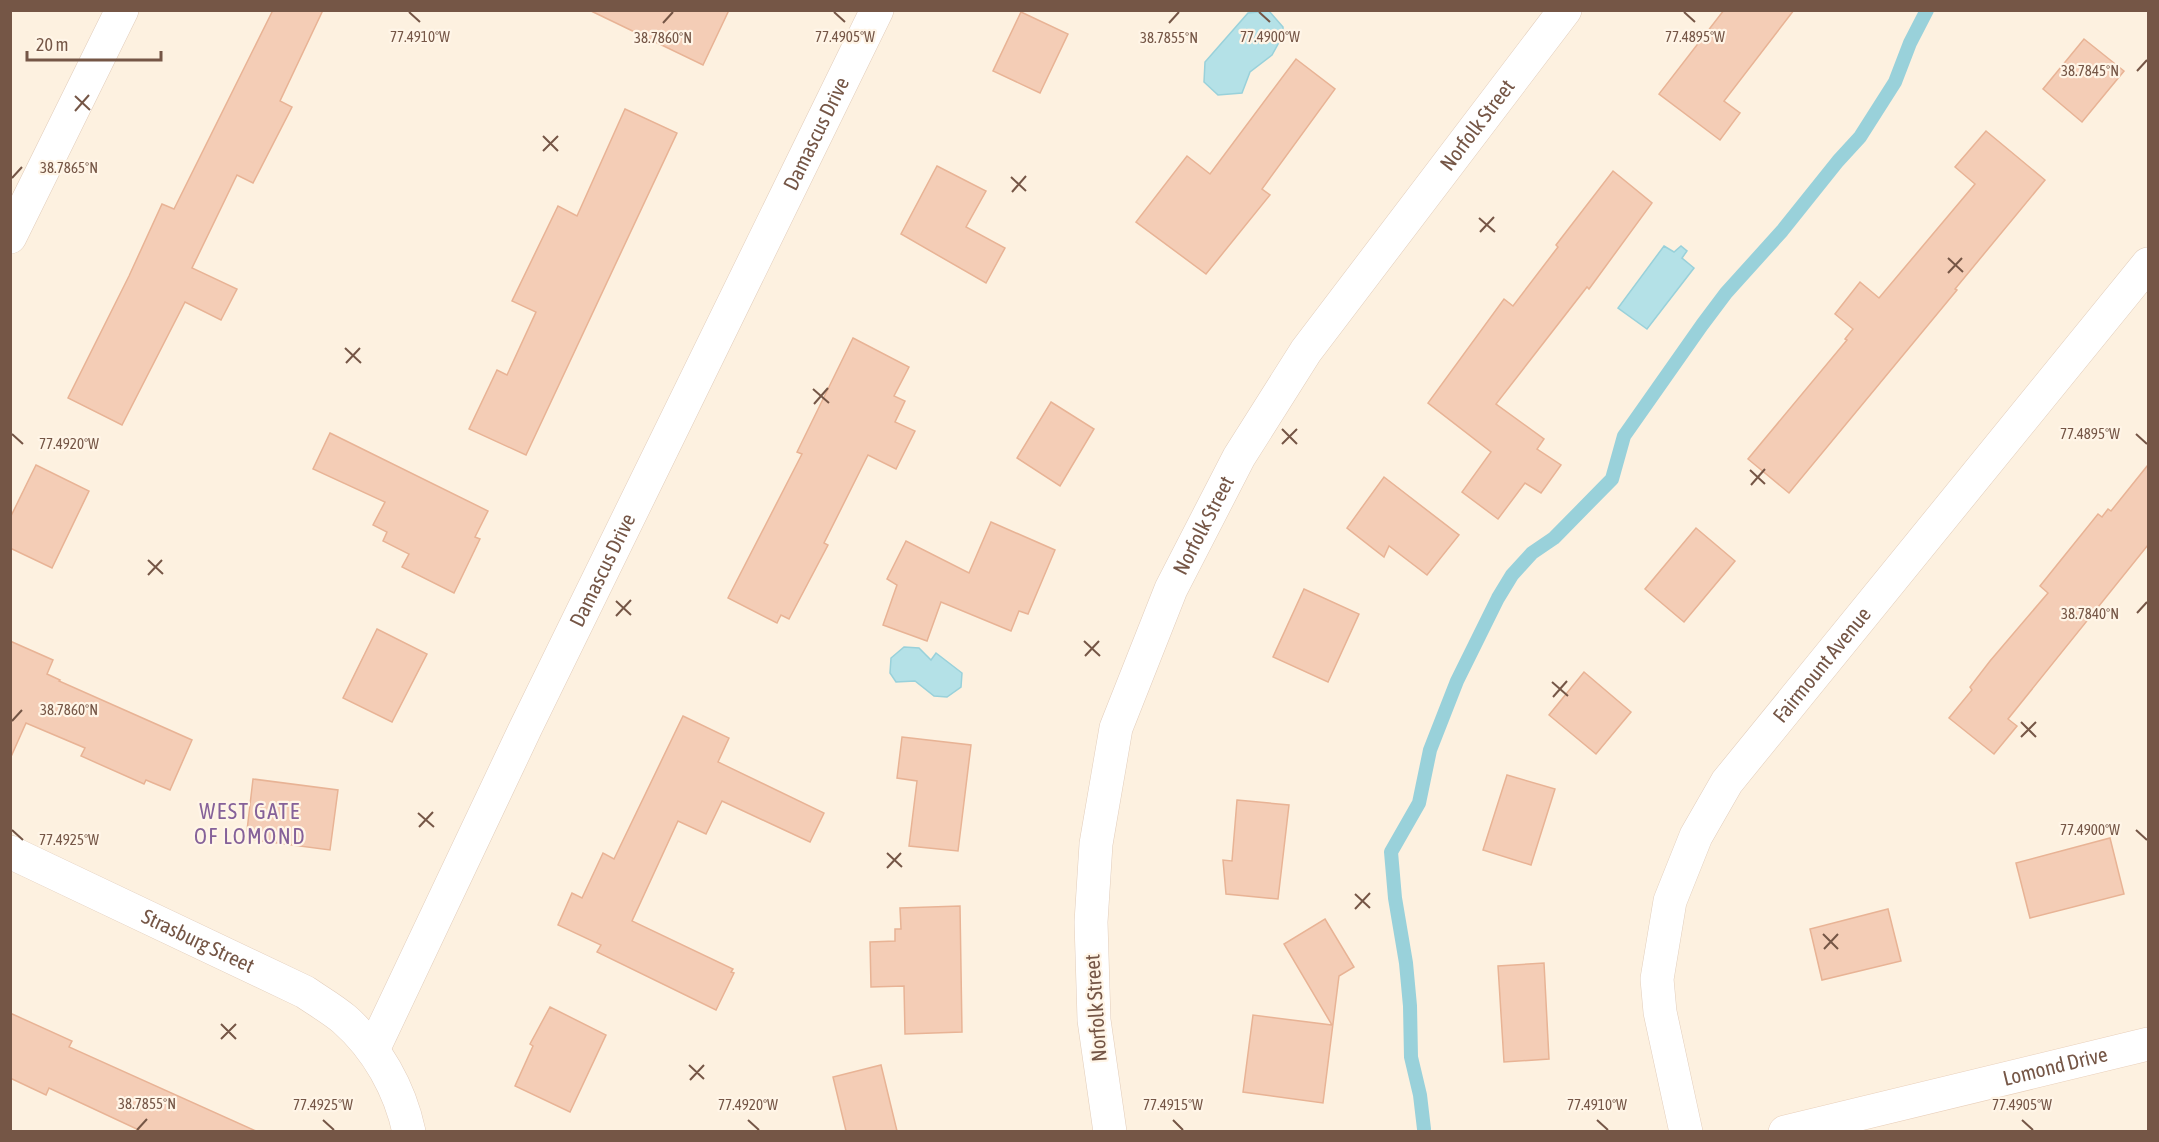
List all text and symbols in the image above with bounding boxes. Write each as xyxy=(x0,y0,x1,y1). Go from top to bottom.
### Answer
scale bar xyxy=(27,24,160,62)
text: 77.4910°W xyxy=(390,28,450,45)
text: 77.4905°W xyxy=(815,28,875,45)
text: 77.4900°W xyxy=(1240,28,1300,45)
text: 77.4895°W xyxy=(1665,28,1725,45)
text: 38.7860°N xyxy=(634,29,692,46)
text: 38.7855°N xyxy=(1140,29,1198,46)
text: 20 m xyxy=(36,34,68,55)
text: 38.7845°N xyxy=(2061,62,2119,79)
street label: Damascus Drive xyxy=(778,73,853,194)
street label: Norfolk Street xyxy=(1435,74,1519,175)
text: 38.7865°N xyxy=(40,159,98,176)
text: 77.4895°W xyxy=(2060,425,2120,442)
text: 77.4920°W xyxy=(39,435,99,452)
street label: Norfolk Street xyxy=(1167,472,1238,578)
street label: Damascus Drive xyxy=(564,509,640,630)
street label: Fairmount Avenue xyxy=(1767,602,1875,727)
text: 38.7840°N xyxy=(2061,605,2119,622)
text: 38.7860°N xyxy=(40,701,98,718)
district label: WEST GATE OF LOMOND xyxy=(194,798,306,849)
text: 77.4900°W xyxy=(2060,821,2120,838)
text: 77.4925°W xyxy=(39,831,99,848)
street label: Strasburg Street xyxy=(138,903,258,977)
street label: Norfolk Street xyxy=(1079,954,1111,1063)
street label: Lomond Drive xyxy=(2000,1041,2110,1090)
text: 38.7855°N xyxy=(118,1095,176,1112)
text: 77.4925°W xyxy=(293,1096,353,1113)
text: 77.4920°W xyxy=(718,1096,778,1113)
text: 77.4915°W xyxy=(1143,1096,1203,1113)
text: 77.4910°W xyxy=(1567,1096,1627,1113)
text: 77.4905°W xyxy=(1992,1096,2052,1113)

